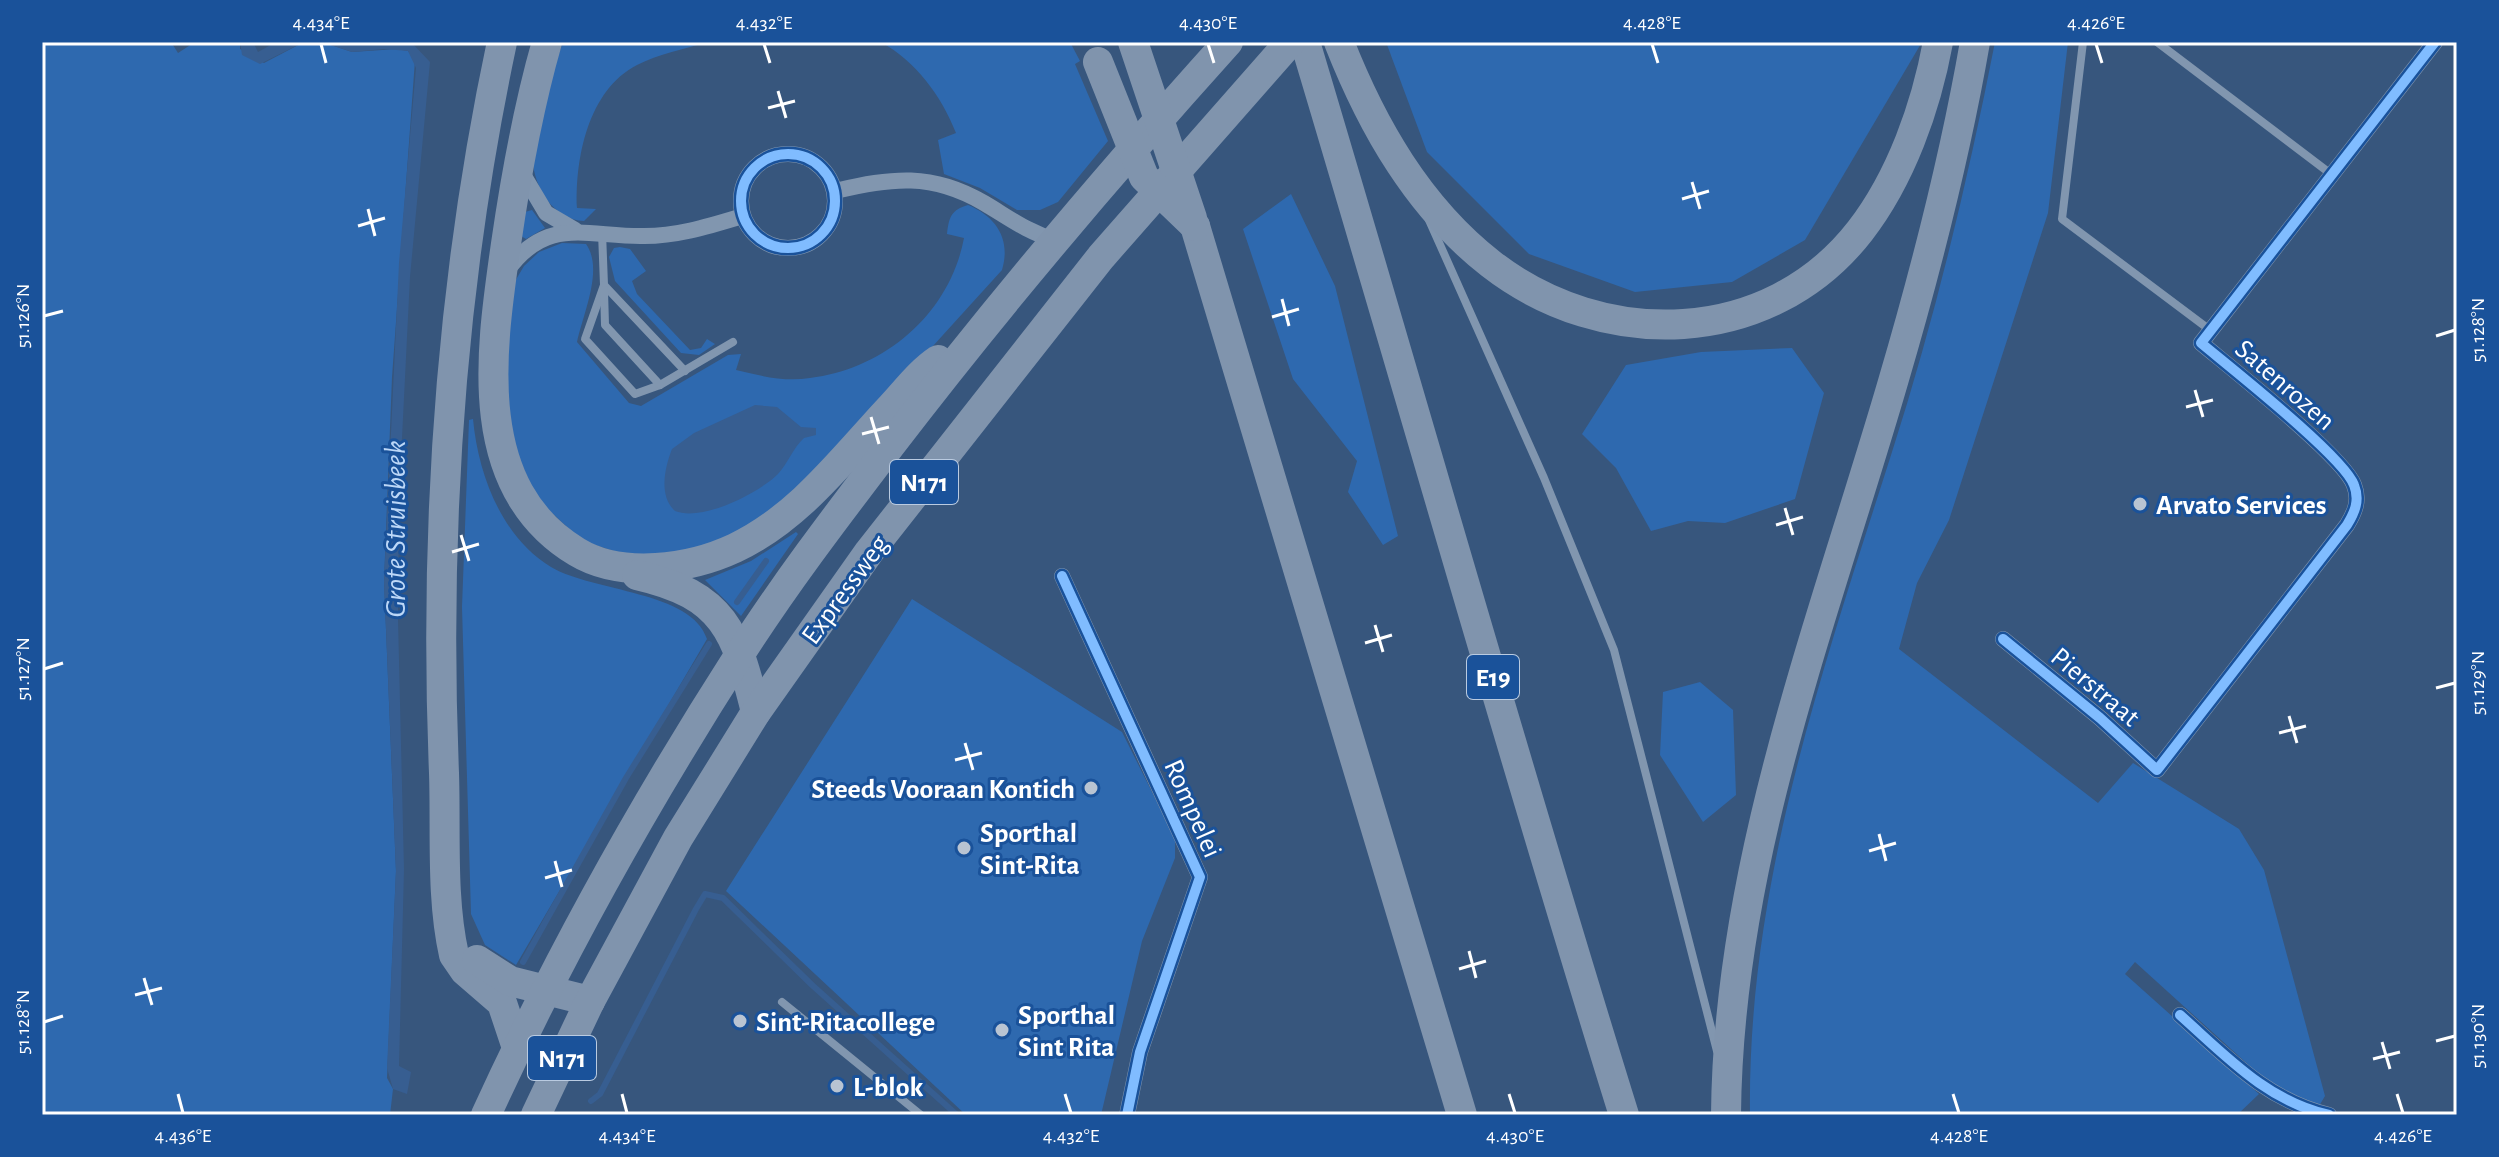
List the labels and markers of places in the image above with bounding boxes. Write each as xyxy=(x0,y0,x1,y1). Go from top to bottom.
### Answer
place label: Arvato Services xyxy=(2156,492,2327,520)
marker: Arvato Services xyxy=(2131,495,2149,513)
place label: Steeds Vooraan Kontich xyxy=(811,776,1075,804)
marker: Steeds Vooraan Kontich xyxy=(1082,779,1100,797)
place label: Sporthal Sint-Rita xyxy=(980,820,1080,880)
marker: Sporthal Sint-Rita xyxy=(955,839,973,857)
place label: Sporthal Sint Rita xyxy=(1018,1002,1115,1062)
place label: Sint-Ritacollege xyxy=(756,1009,935,1037)
marker: Sint-Ritacollege xyxy=(731,1012,749,1030)
marker: Sporthal Sint Rita xyxy=(993,1021,1011,1039)
place label: L-blok xyxy=(853,1074,923,1102)
marker: L-blok xyxy=(828,1077,846,1095)

